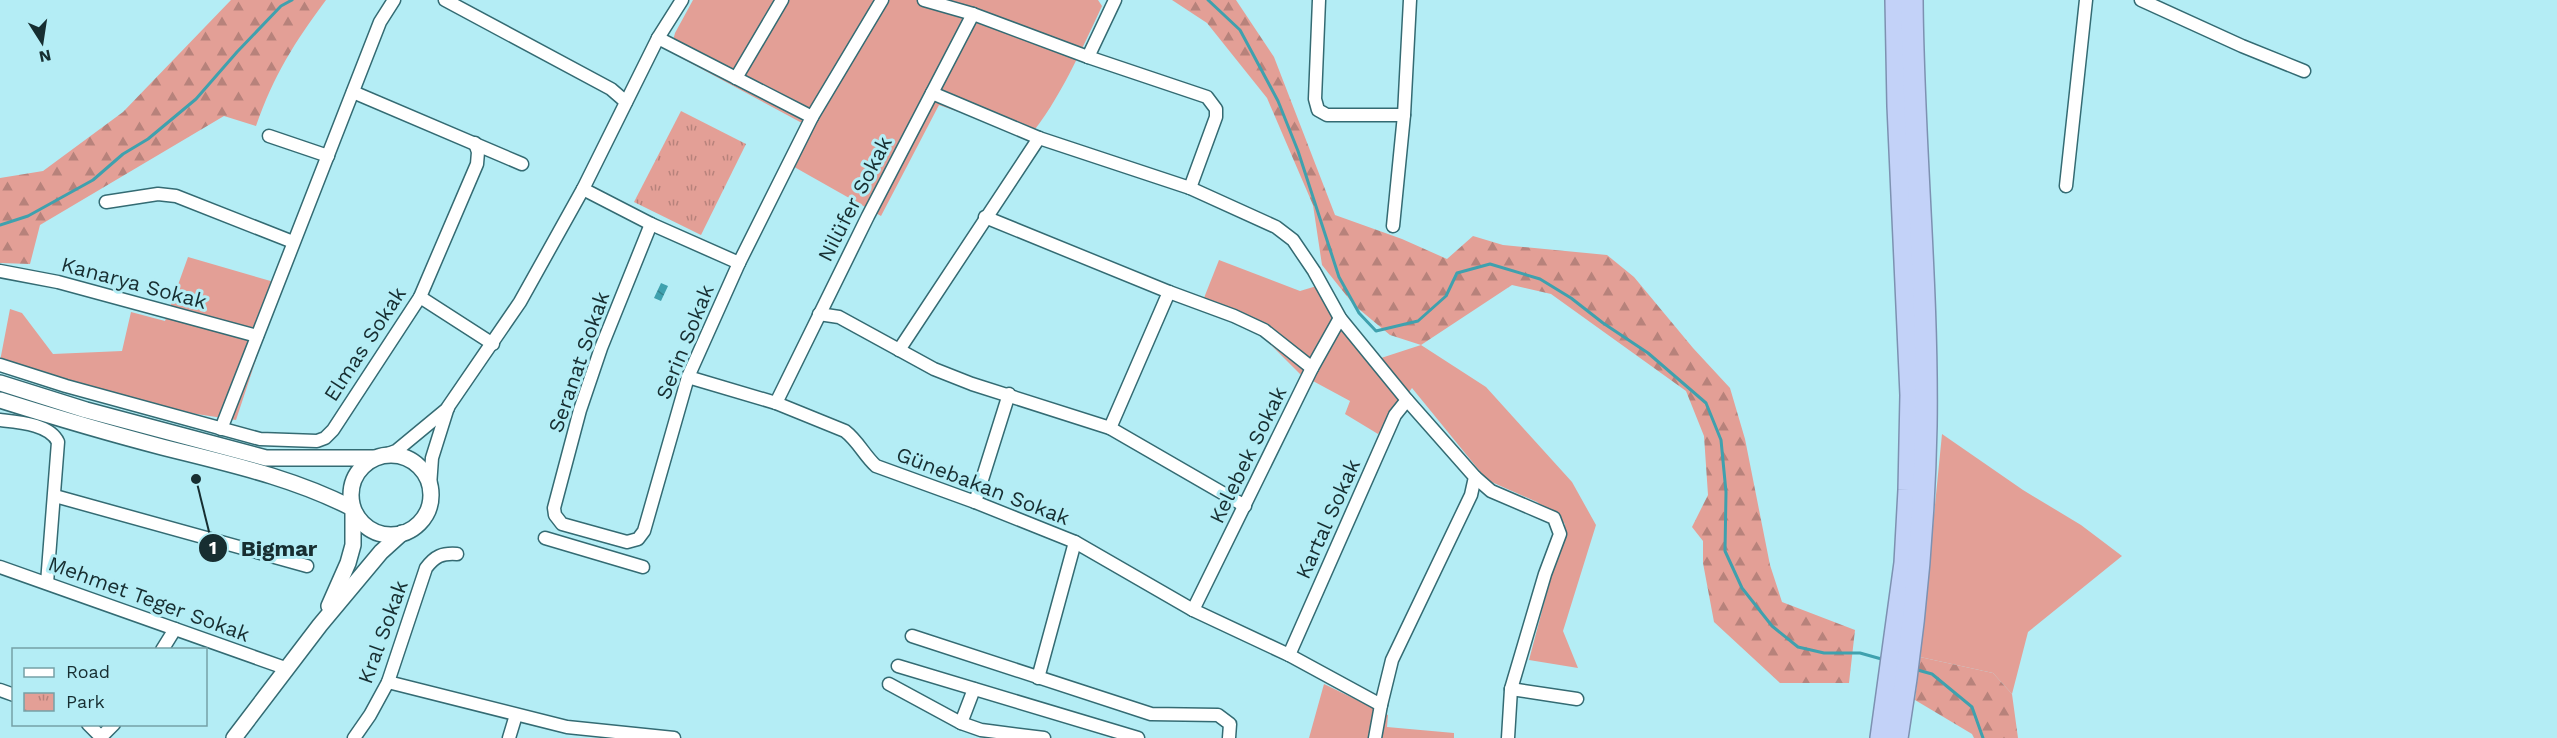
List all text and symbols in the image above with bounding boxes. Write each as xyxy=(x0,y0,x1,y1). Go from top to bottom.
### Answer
north arrow xyxy=(12,12,72,72)
text: N xyxy=(37,46,53,67)
street label: Nilüfer Sokak xyxy=(812,132,897,266)
street label: Kanarya Sokak xyxy=(59,251,210,314)
street label: Serin Sokak xyxy=(650,281,719,403)
street label: Elmas Sokak xyxy=(318,282,411,406)
street label: Seranat Sokak xyxy=(543,288,614,436)
street label: Kelebek Sokak xyxy=(1204,382,1291,527)
street label: Günebakan Sokak xyxy=(893,441,1073,530)
street label: Kartal Sokak xyxy=(1290,455,1365,583)
callout: Bigmar xyxy=(198,528,329,568)
text: Bigmar xyxy=(241,536,318,561)
text: 1 xyxy=(209,537,217,558)
street label: Mehmet Teger Sokak xyxy=(45,550,253,647)
street label: Kral Sokak xyxy=(352,577,413,687)
legend xyxy=(12,648,207,726)
text: Road xyxy=(66,661,110,682)
text: Park xyxy=(66,691,105,712)

